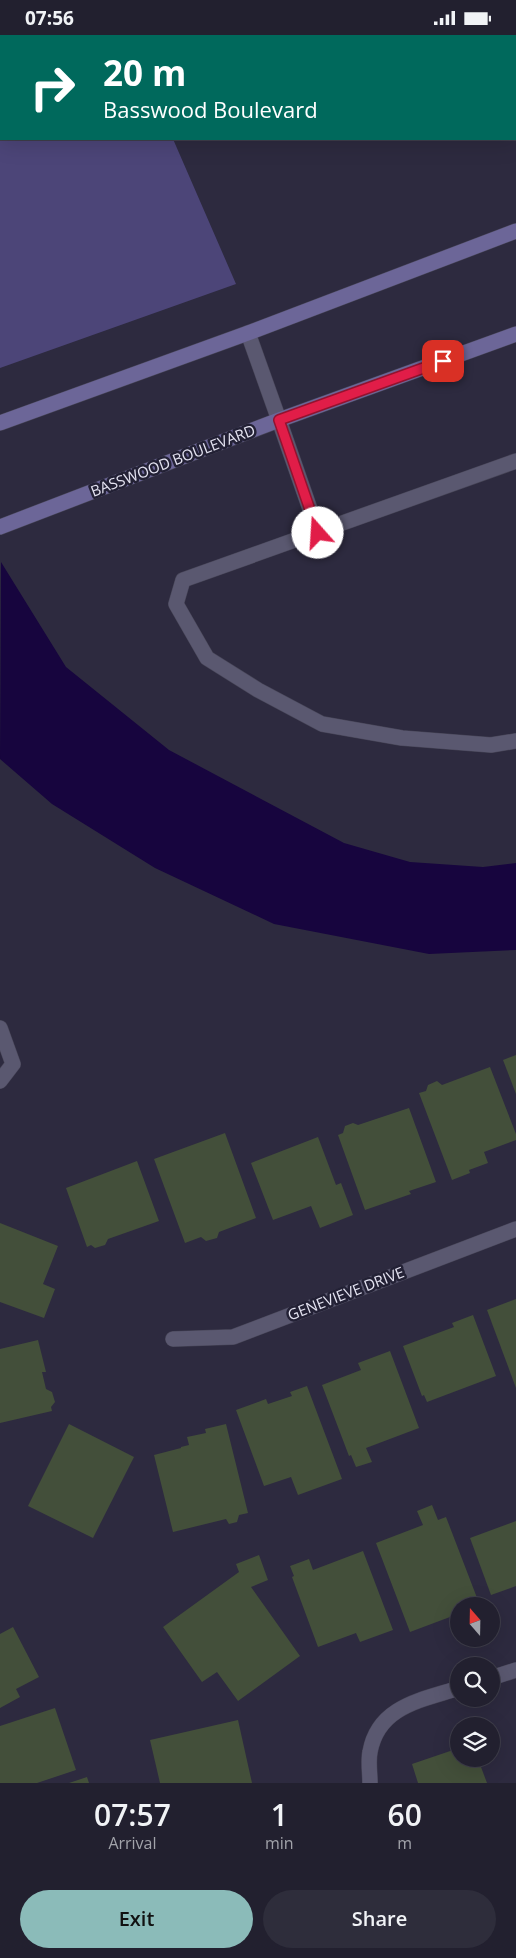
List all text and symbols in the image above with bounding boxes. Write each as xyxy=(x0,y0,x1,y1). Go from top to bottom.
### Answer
text: 07:56 xyxy=(25,5,74,31)
text: 20 m xyxy=(103,49,186,96)
icon: right xyxy=(20,55,85,120)
text: Basswood Boulevard xyxy=(103,94,318,124)
pin xyxy=(422,340,464,382)
icon: arrive xyxy=(429,347,457,375)
street label: BASSWOOD BOULEVARD xyxy=(88,419,258,501)
position arrow xyxy=(291,506,343,558)
street label: GENEVIEVE DRIVE xyxy=(285,1262,407,1324)
north arrow xyxy=(450,1597,500,1647)
map controls xyxy=(450,1597,500,1767)
button: search xyxy=(450,1657,500,1707)
button: layers xyxy=(450,1717,500,1767)
text: 07:57 xyxy=(94,1794,171,1835)
text: 1 xyxy=(271,1794,288,1835)
text: 60 xyxy=(388,1794,422,1835)
text: Arrival xyxy=(108,1832,157,1854)
text: min xyxy=(265,1832,294,1854)
text: m xyxy=(397,1832,412,1854)
button: Exit xyxy=(20,1890,253,1948)
button: Share xyxy=(263,1890,496,1948)

